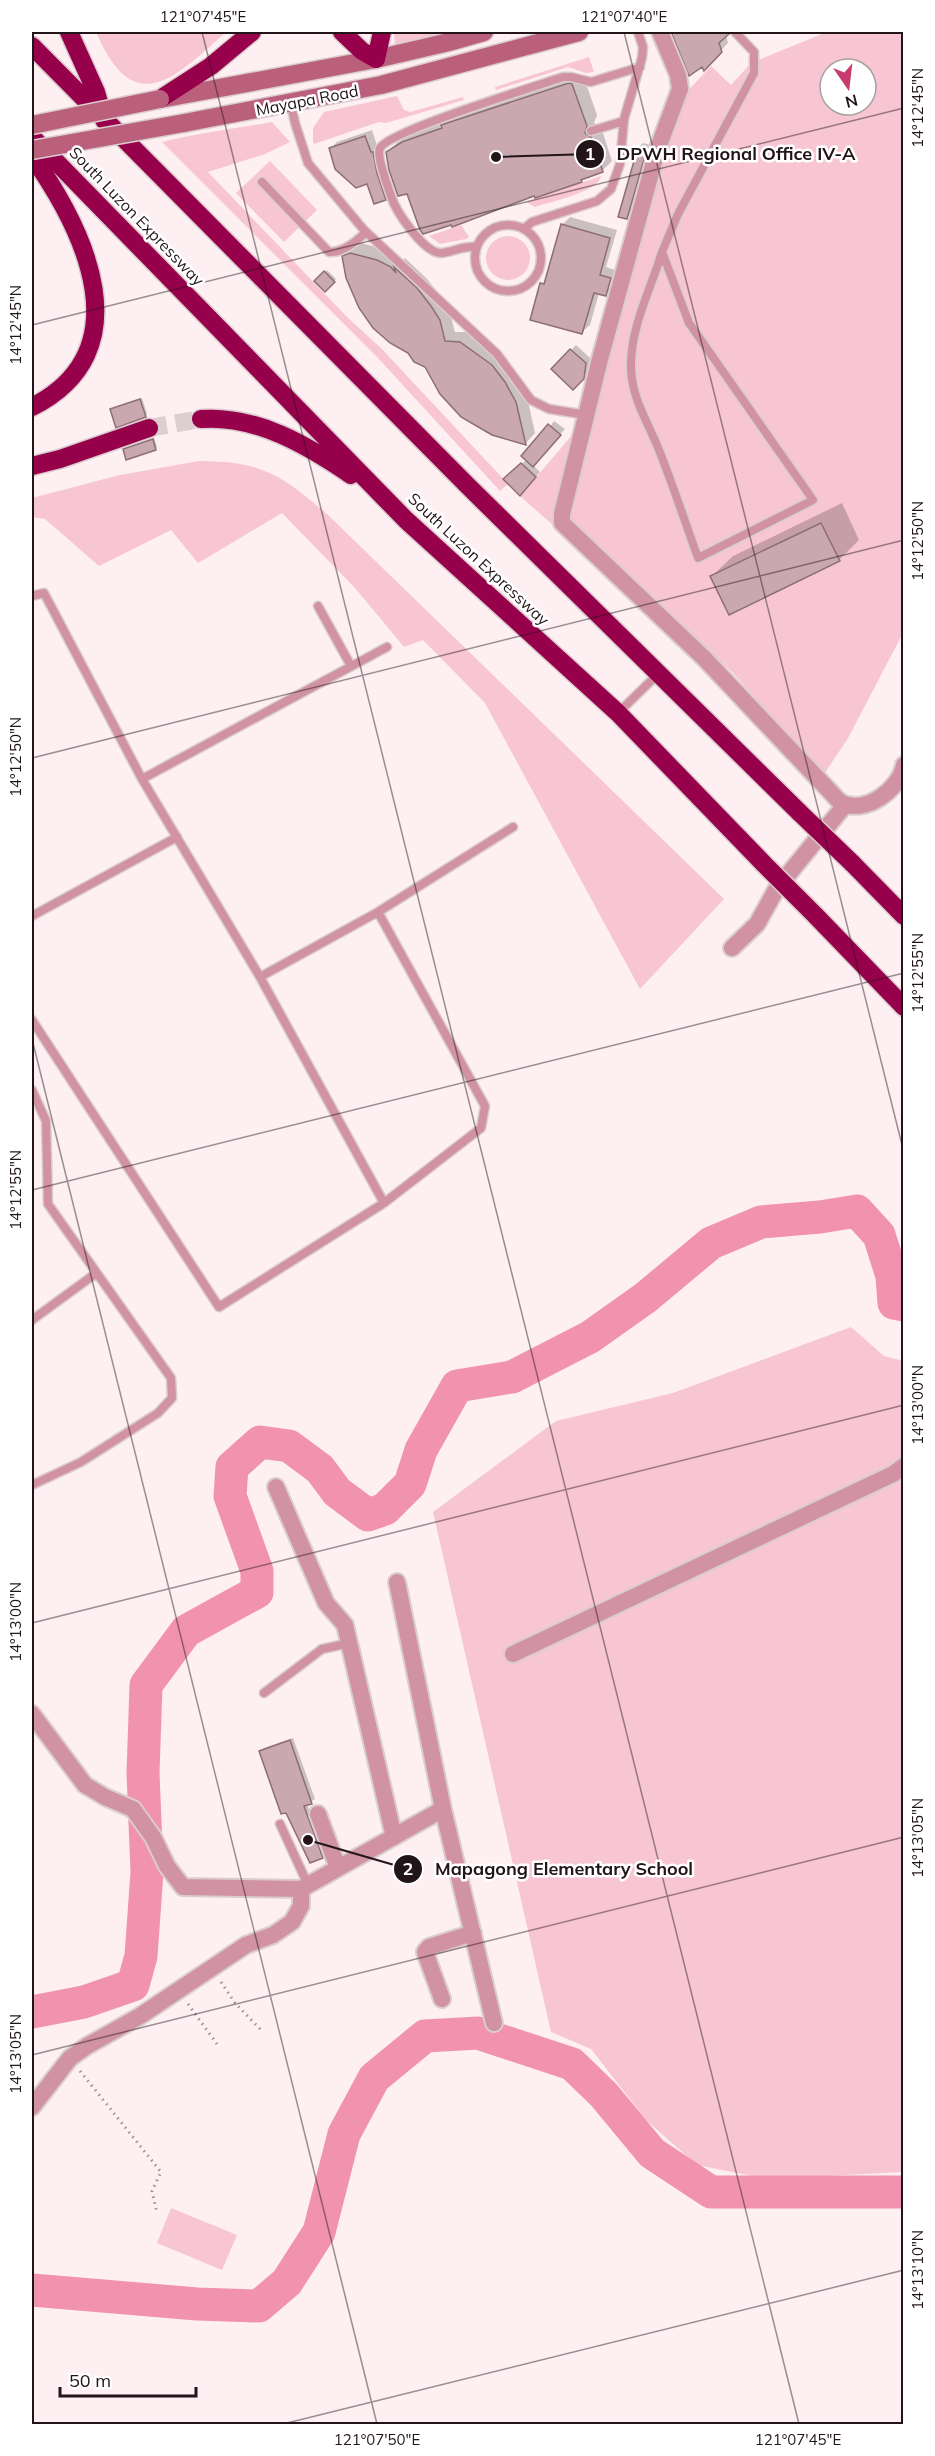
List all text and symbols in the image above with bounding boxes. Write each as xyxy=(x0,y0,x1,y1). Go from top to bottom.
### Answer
text: 121°07'45"E xyxy=(160,7,246,26)
text: 121°07'40"E xyxy=(581,7,667,26)
north arrow xyxy=(818,57,878,117)
text: 14°12'45"N xyxy=(908,68,927,148)
street label: Mayapa Road xyxy=(254,80,360,120)
text: N xyxy=(843,90,860,113)
callout: DPWH Regional Office IV-A xyxy=(575,136,868,172)
street label: South Luzon Expressway xyxy=(65,142,209,290)
text: 1 xyxy=(585,142,595,165)
text: DPWH Regional Office IV-A xyxy=(617,142,856,165)
text: 14°12'45"N xyxy=(6,285,25,365)
street label: South Luzon Expressway xyxy=(404,488,554,630)
text: 14°12'50"N xyxy=(908,501,927,581)
text: 14°12'50"N xyxy=(6,717,25,797)
text: 14°12'55"N xyxy=(908,933,927,1013)
text: 14°12'55"N xyxy=(6,1150,25,1230)
text: 14°13'00"N xyxy=(908,1365,927,1445)
text: 14°13'00"N xyxy=(6,1582,25,1662)
text: 14°13'05"N xyxy=(908,1798,927,1878)
callout: Mapagong Elementary School xyxy=(393,1851,705,1887)
text: 2 xyxy=(403,1857,413,1880)
text: Mapagong Elementary School xyxy=(435,1857,693,1880)
text: 14°13'05"N xyxy=(6,2014,25,2094)
text: 14°13'10"N xyxy=(908,2230,927,2310)
scale bar xyxy=(60,2360,196,2398)
text: 50 m xyxy=(69,2369,111,2392)
text: 121°07'50"E xyxy=(334,2430,420,2449)
text: 121°07'45"E xyxy=(755,2430,841,2449)

